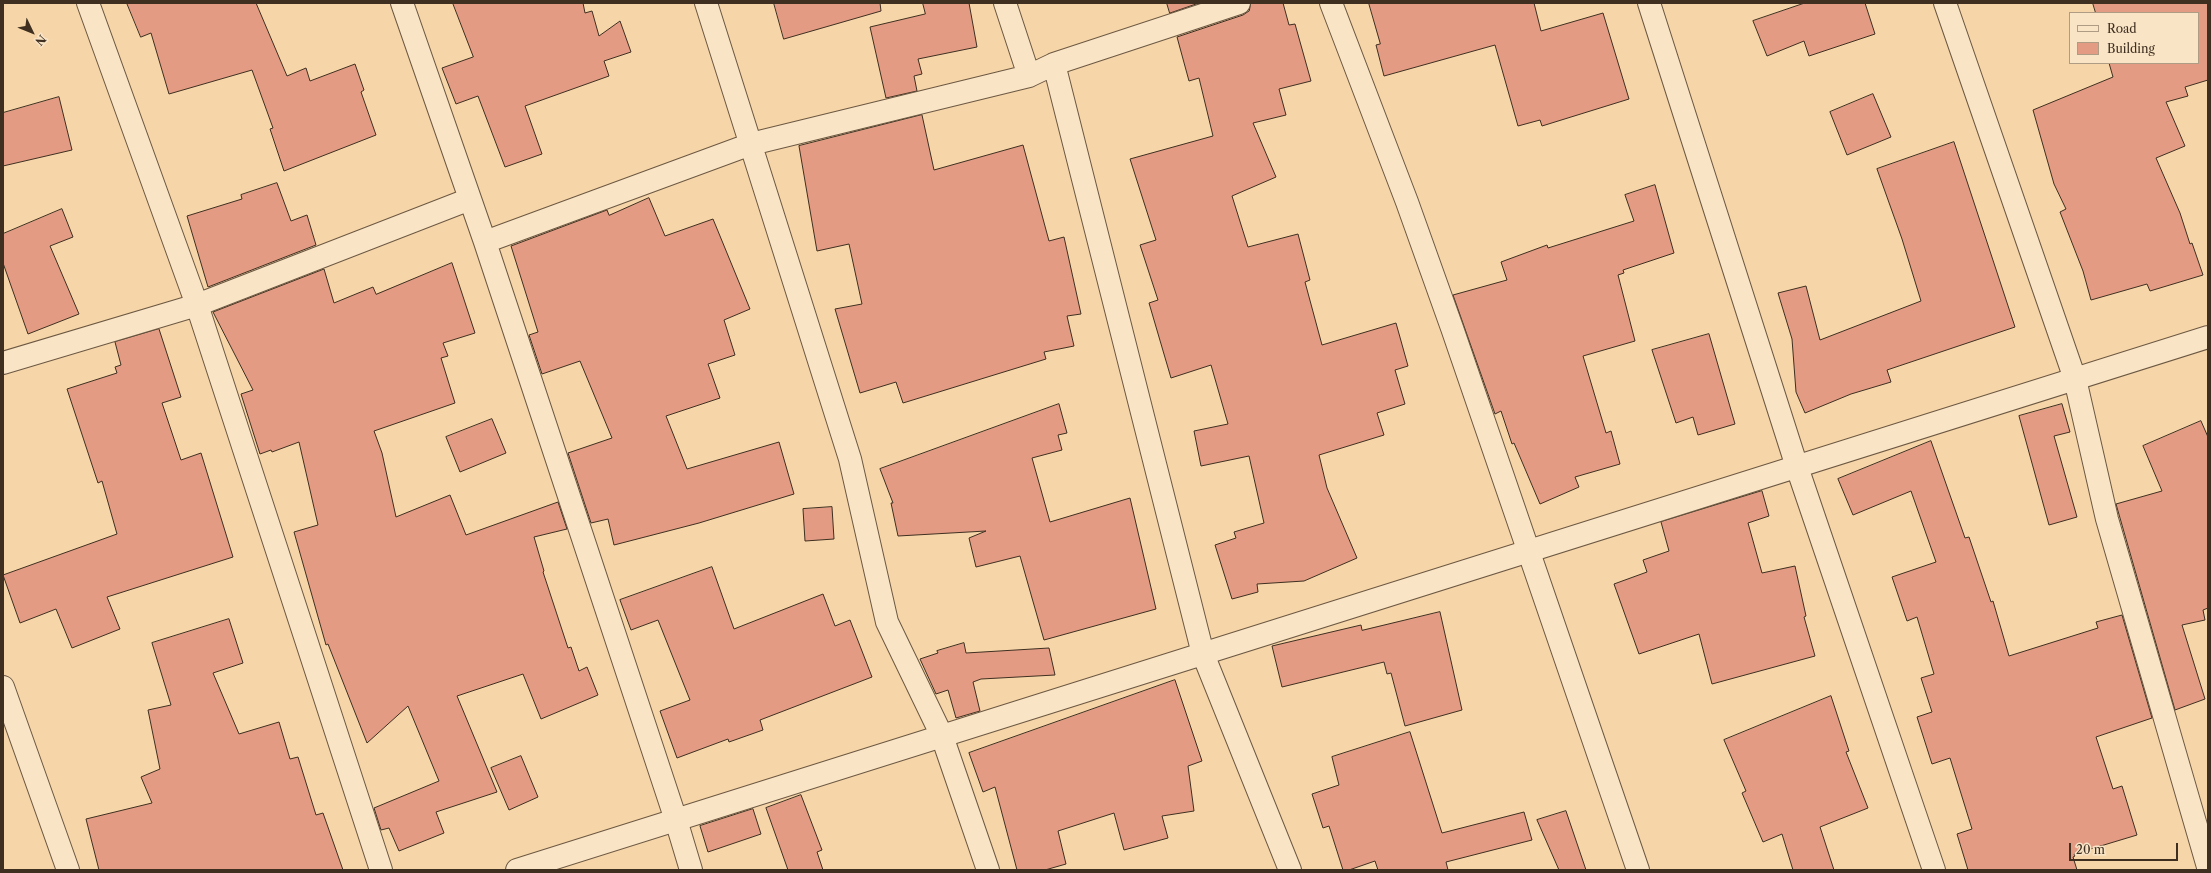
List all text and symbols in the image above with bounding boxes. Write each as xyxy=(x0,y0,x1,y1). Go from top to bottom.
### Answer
north arrow xyxy=(12,12,52,52)
legend xyxy=(2069,12,2199,64)
text: Road xyxy=(2107,21,2137,36)
text: N xyxy=(32,32,49,48)
text: Building xyxy=(2107,41,2155,56)
scale bar xyxy=(2071,835,2180,861)
text: 20 m xyxy=(2076,842,2105,857)

